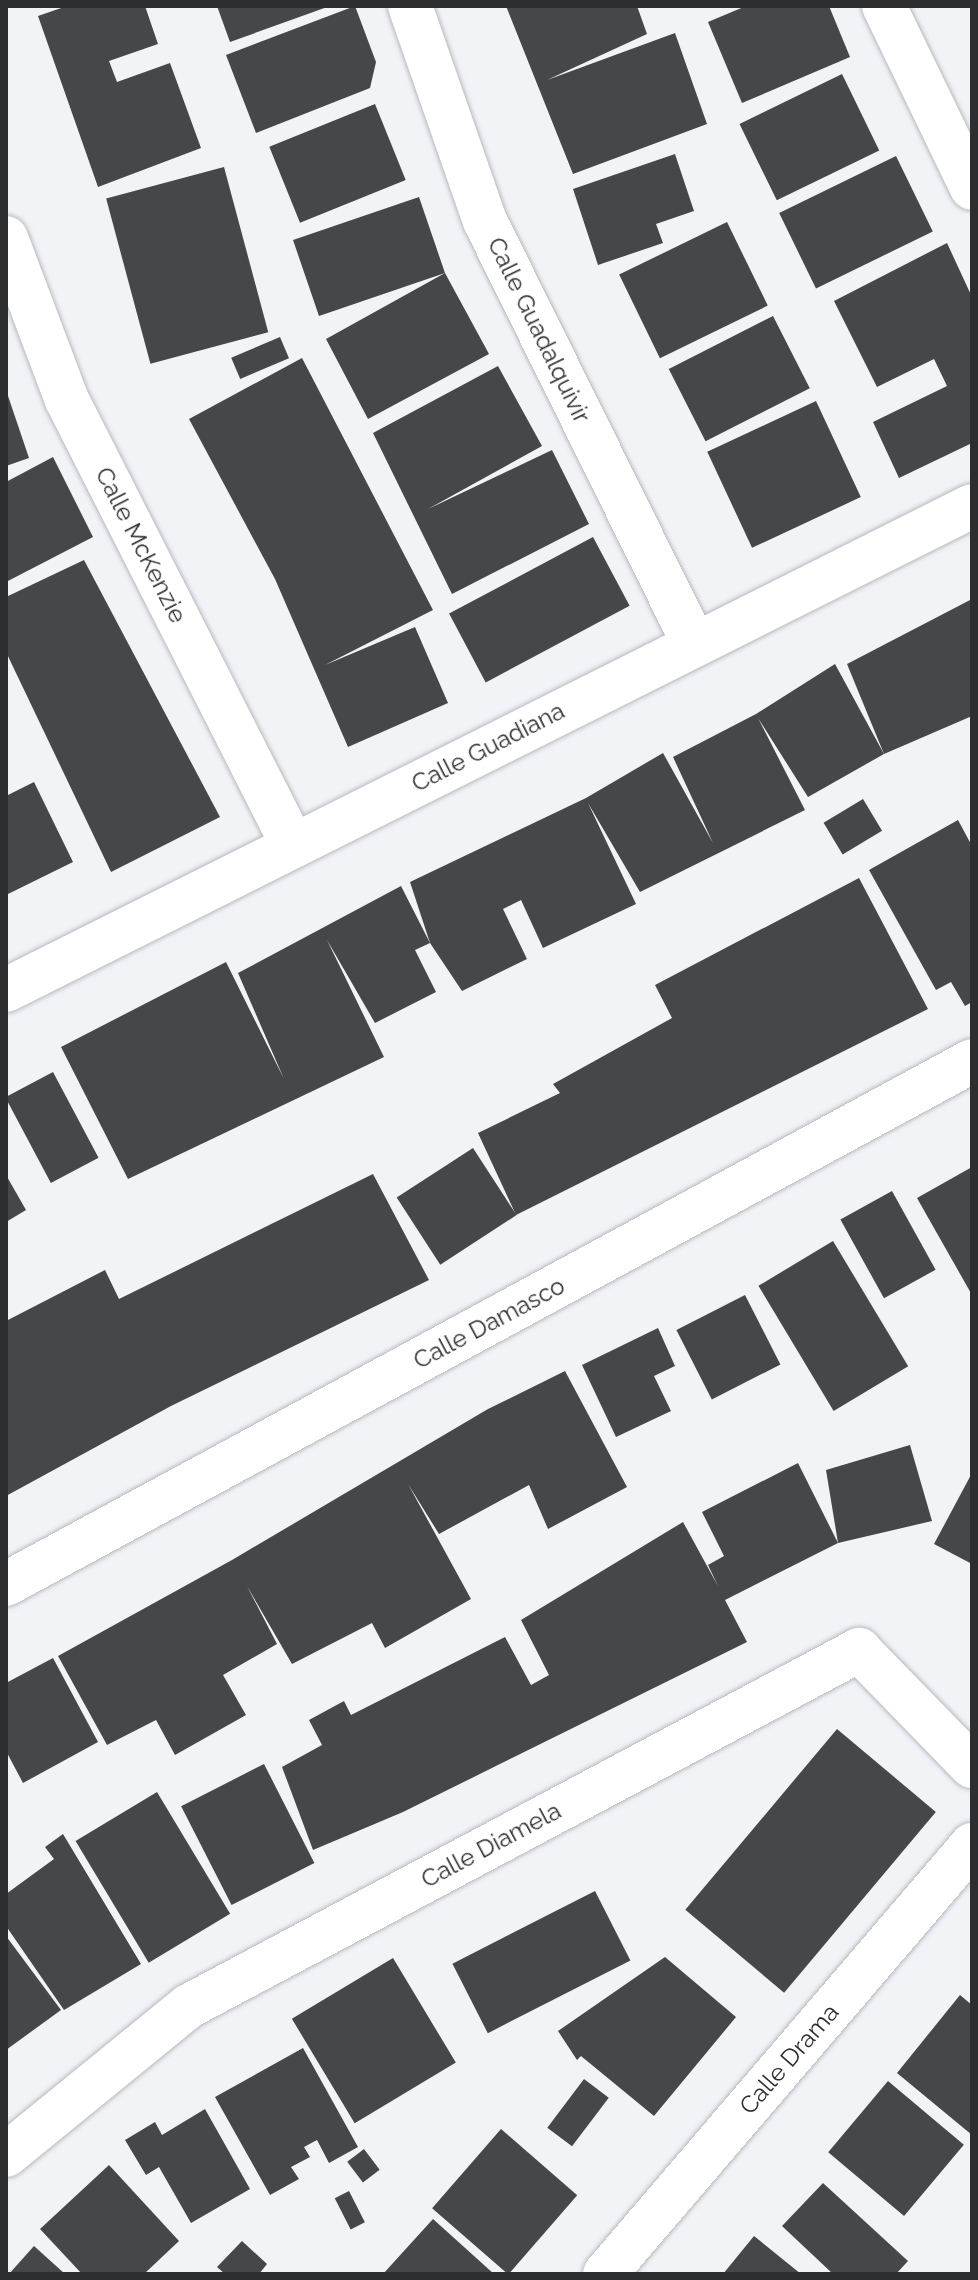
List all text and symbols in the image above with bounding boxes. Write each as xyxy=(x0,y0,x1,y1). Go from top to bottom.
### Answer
street label: Calle Guadalquivir xyxy=(482,233,596,427)
street label: Calle McKenzie xyxy=(89,462,193,628)
street label: Calle Guadiana xyxy=(407,696,569,798)
street label: Calle Damasco xyxy=(409,1271,569,1375)
street label: Calle Diamela xyxy=(416,1796,566,1894)
street label: Calle Drama xyxy=(733,1998,845,2120)

